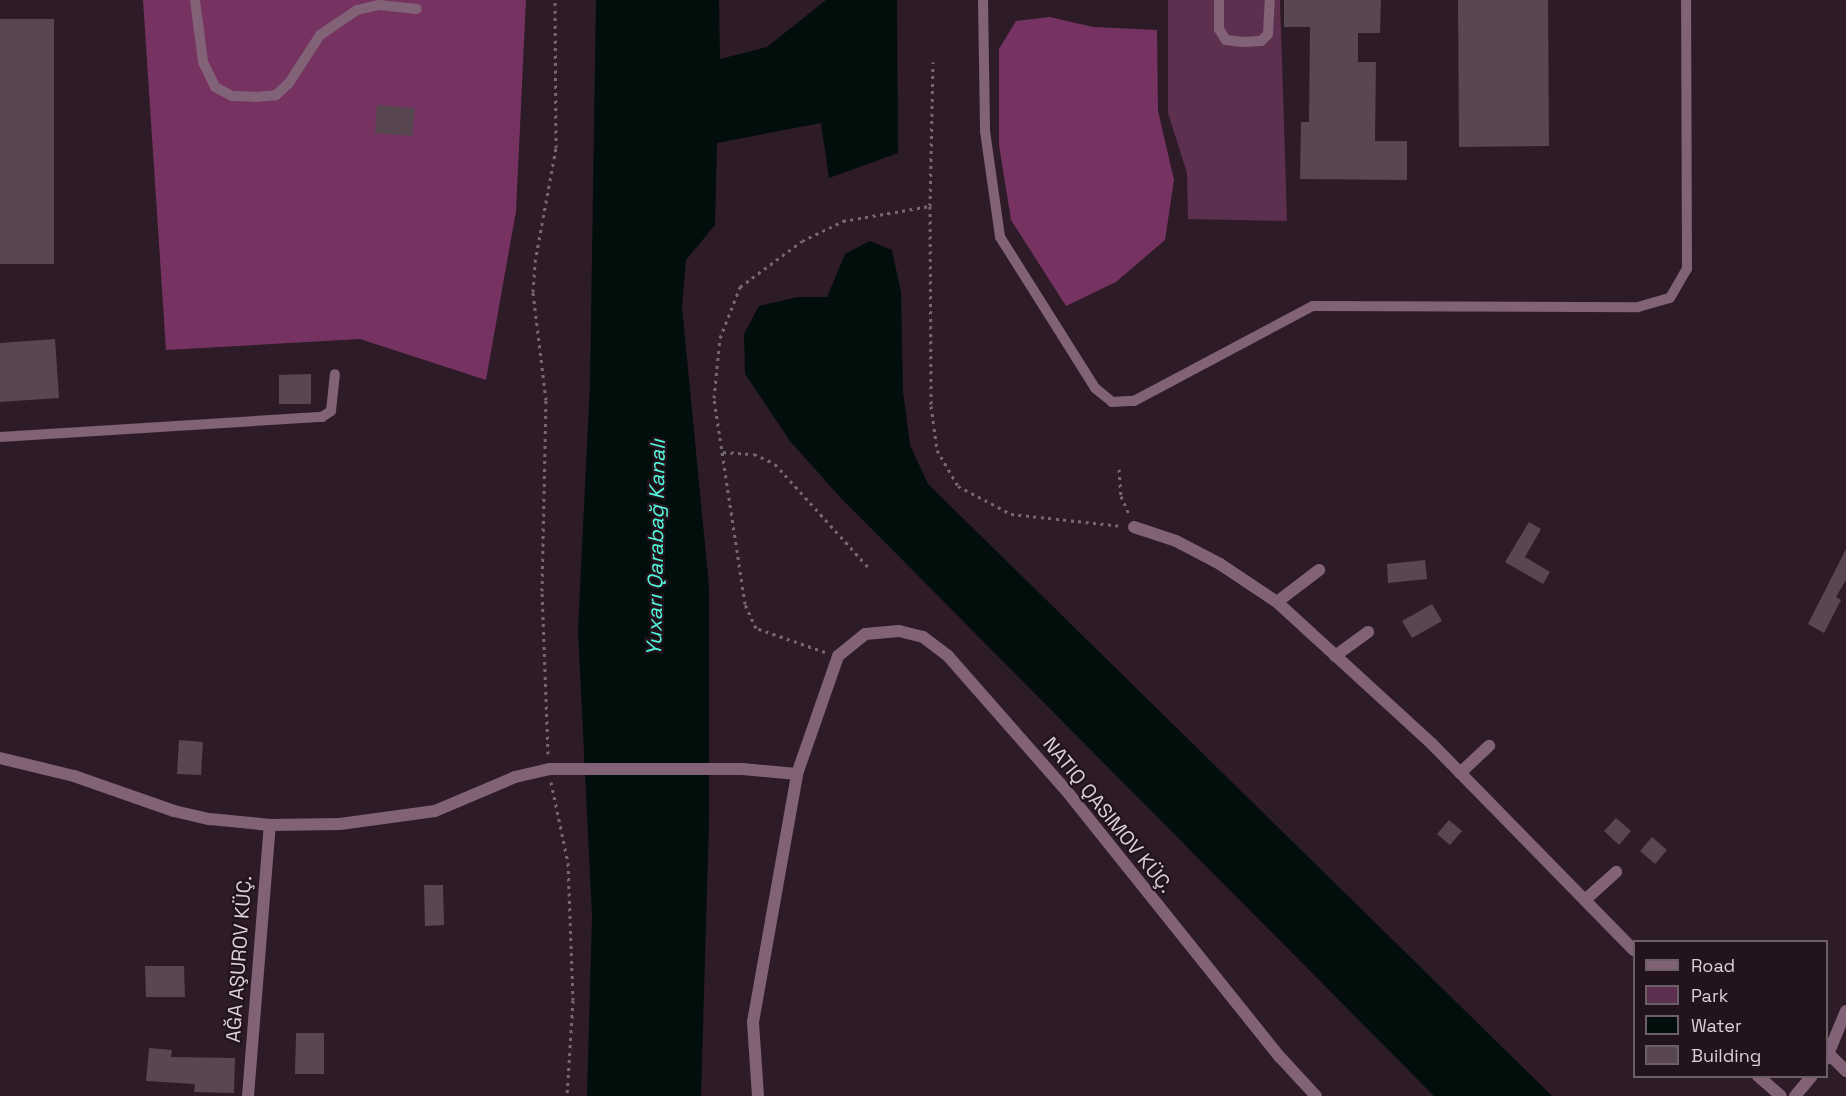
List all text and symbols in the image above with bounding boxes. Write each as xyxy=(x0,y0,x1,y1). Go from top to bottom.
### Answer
water label: Yuxarı Qarabağ Kanalı xyxy=(642,439,670,657)
street label: NATIQ QASIMOV KÜÇ. xyxy=(1038,732,1178,898)
street label: AĞA AŞUROV KÜÇ. xyxy=(221,874,257,1044)
legend xyxy=(1633,940,1828,1078)
text: Road xyxy=(1691,954,1735,977)
text: Park xyxy=(1691,984,1728,1007)
text: Water xyxy=(1691,1014,1742,1037)
text: Building xyxy=(1691,1044,1761,1067)

